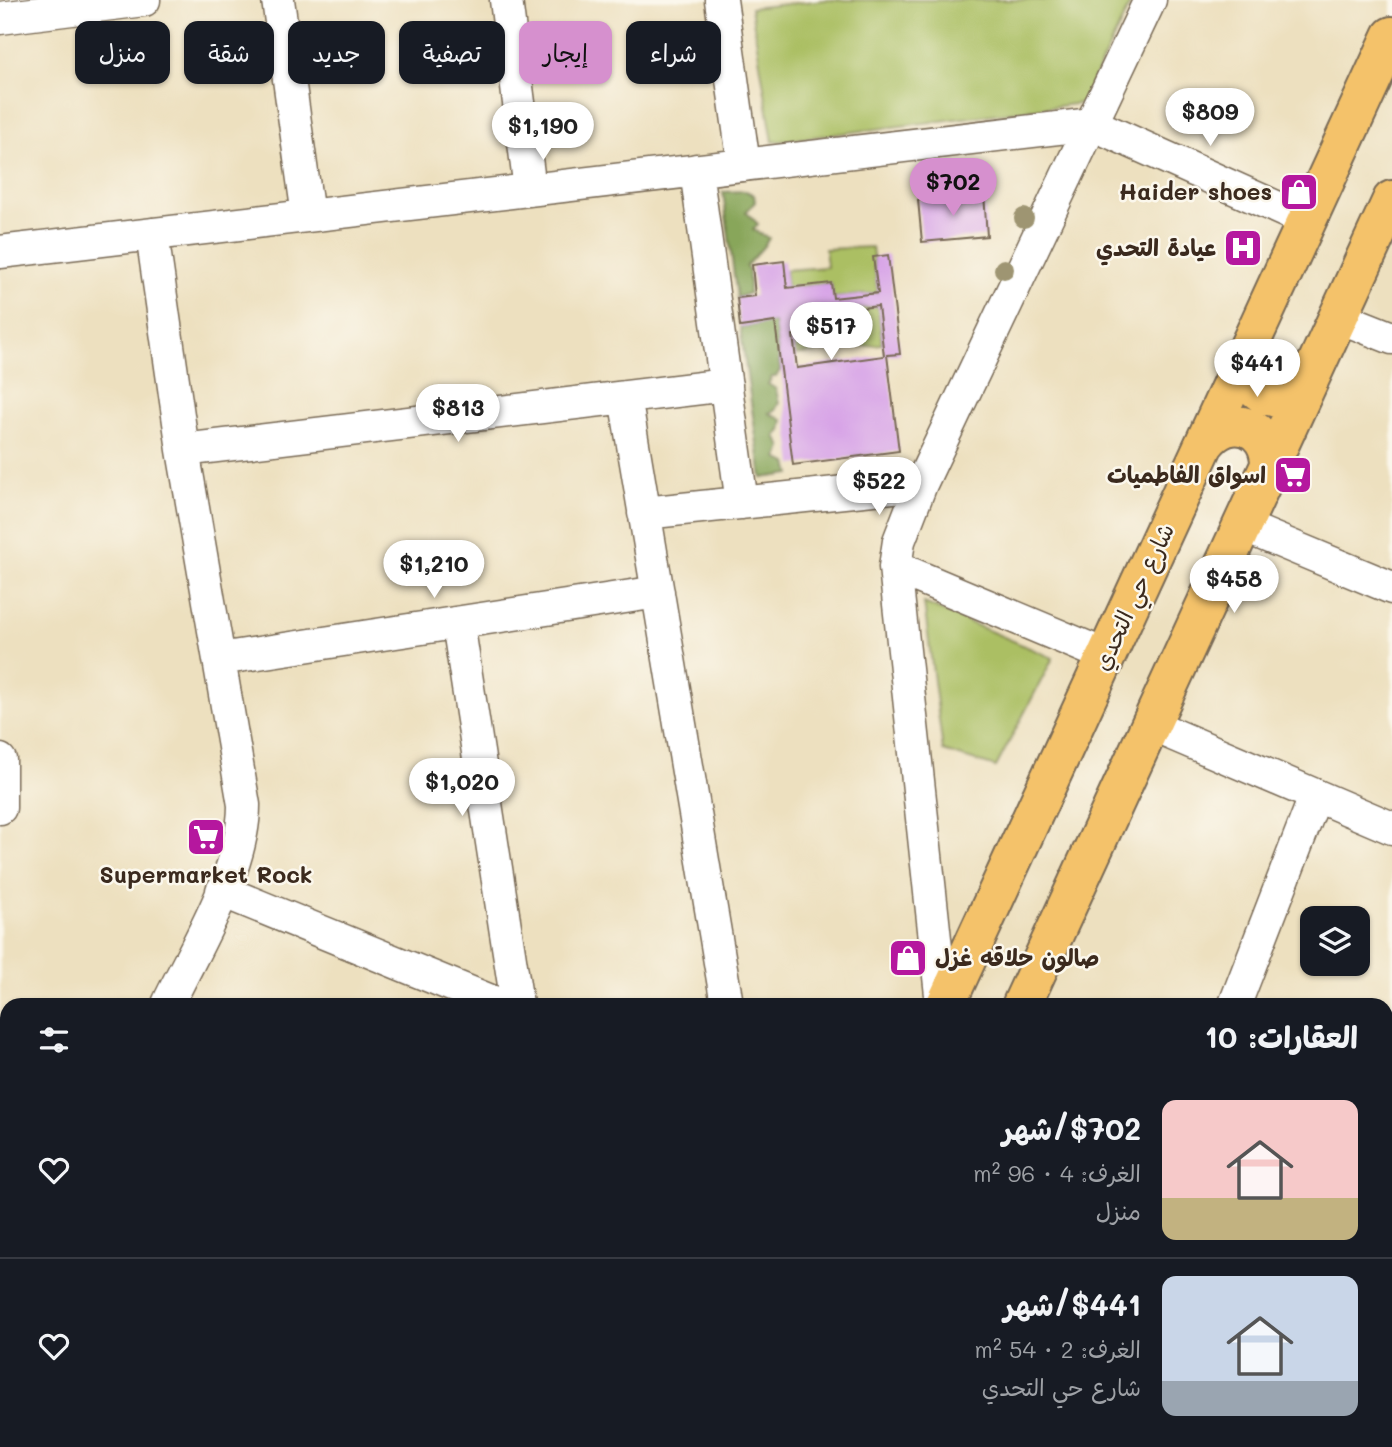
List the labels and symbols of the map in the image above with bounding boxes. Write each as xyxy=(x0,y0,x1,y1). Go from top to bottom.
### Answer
pin: $809 xyxy=(1169,88,1251,148)
pin: $1,190 xyxy=(486,102,600,162)
pin: $702 xyxy=(912,158,994,218)
shop icon: Haider shoes xyxy=(1278,171,1320,213)
place label: Haider shoes xyxy=(1119,176,1272,206)
hospital icon: عيادة التحدي xyxy=(1222,227,1264,269)
place label: عيادة التحدي xyxy=(1096,232,1216,266)
pin: $517 xyxy=(790,302,872,362)
pin: $441 xyxy=(1216,340,1298,399)
pin: $813 xyxy=(417,384,499,444)
supermarket icon: اسواق الفاطميات xyxy=(1272,454,1314,496)
pin: $522 xyxy=(838,458,920,517)
place label: اسواق الفاطميات xyxy=(1107,459,1266,490)
street label: شارع حي التحدي xyxy=(1086,518,1187,678)
pin: $1,210 xyxy=(377,540,491,600)
pin: $458 xyxy=(1193,556,1275,615)
pin: $1,020 xyxy=(405,758,519,818)
supermarket icon: Supermarket Rock xyxy=(185,816,227,858)
place label: Supermarket Rock xyxy=(100,859,312,889)
shop icon: صالون حلاقه غزل xyxy=(887,937,929,979)
place label: صالون حلاقه غزل xyxy=(935,942,1100,973)

